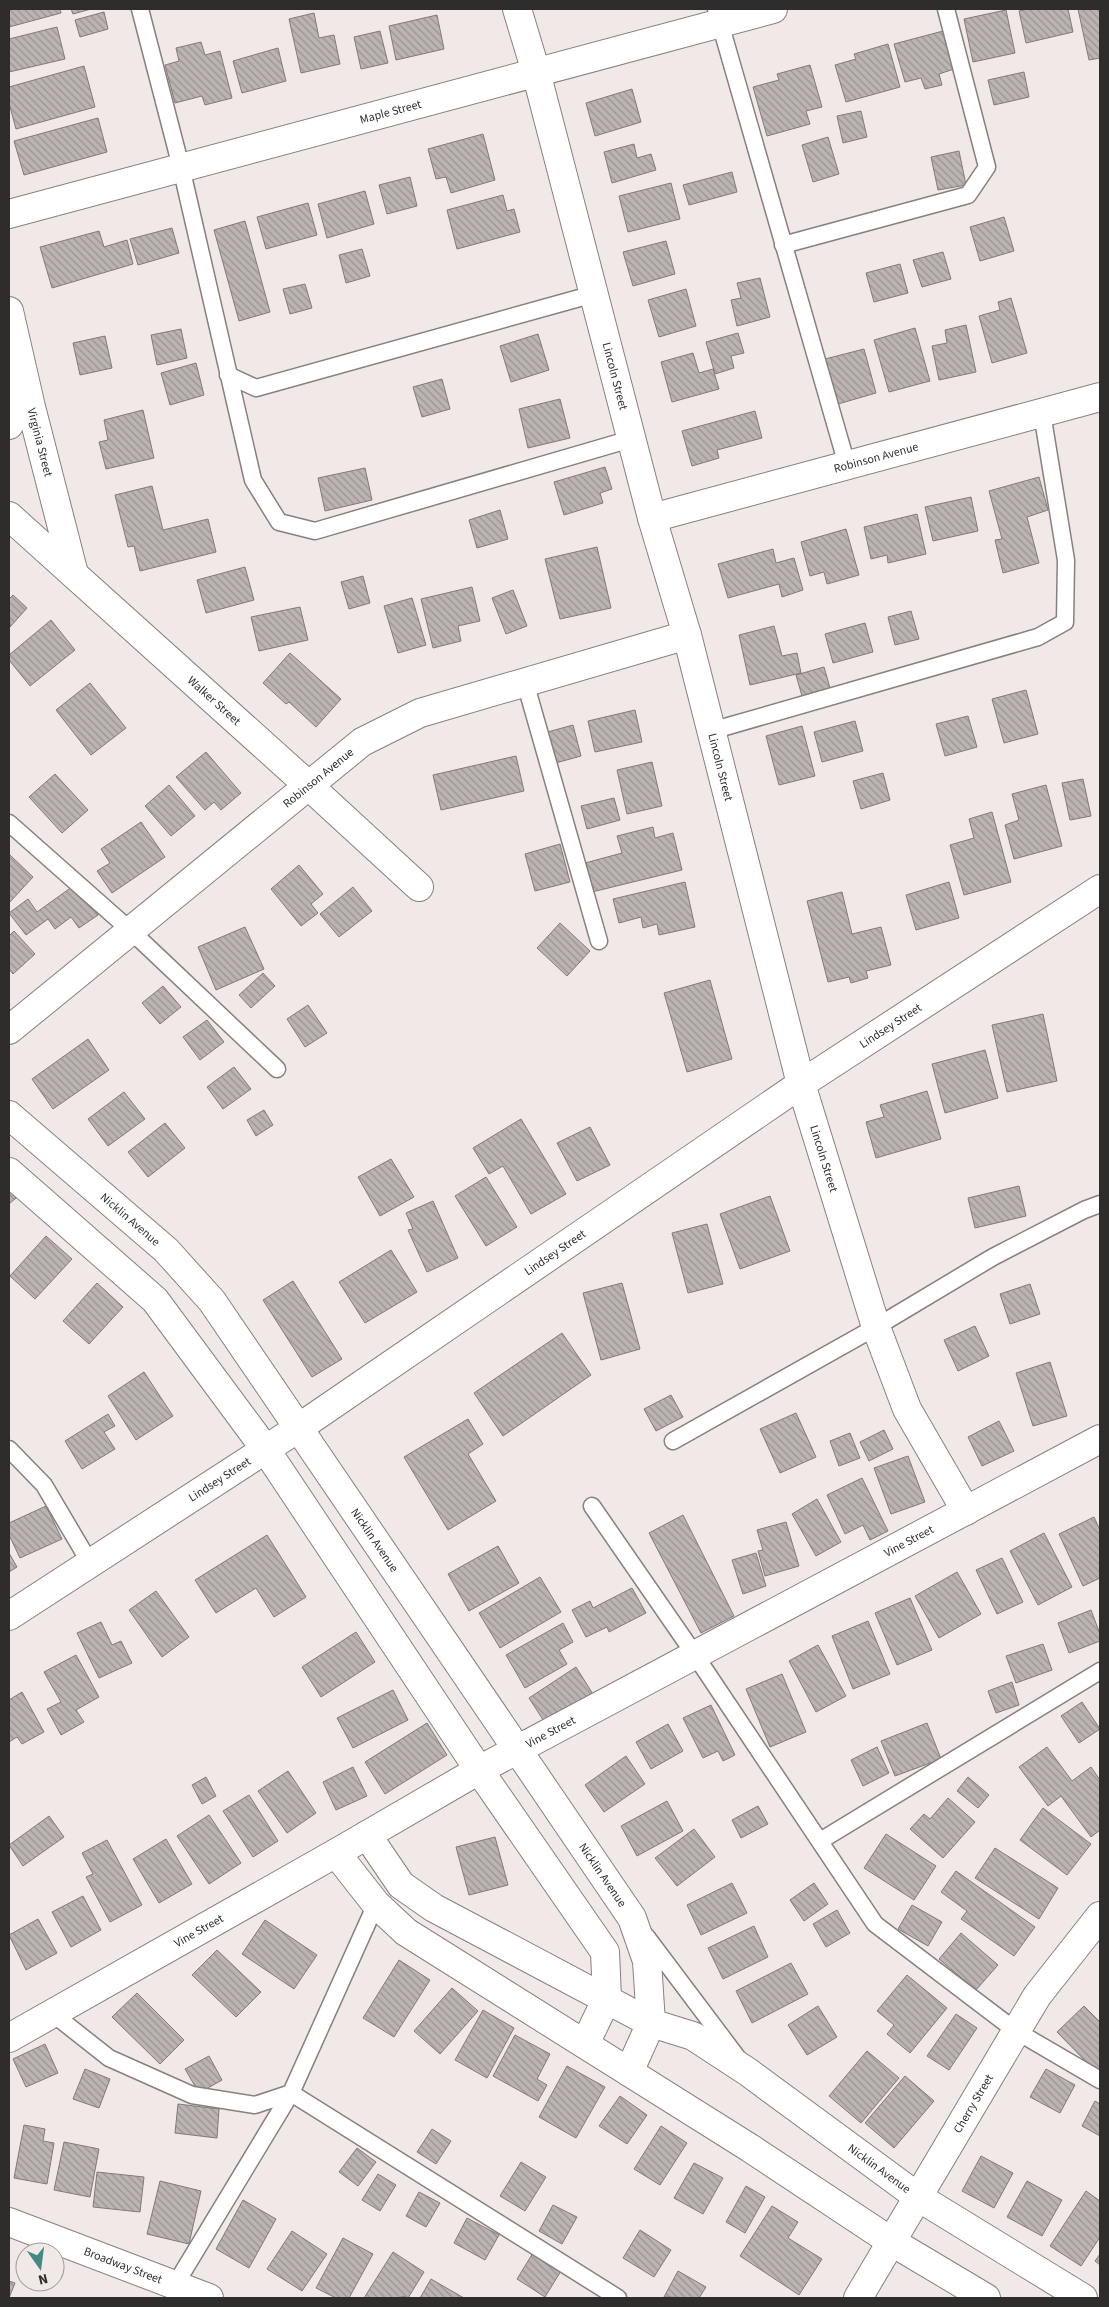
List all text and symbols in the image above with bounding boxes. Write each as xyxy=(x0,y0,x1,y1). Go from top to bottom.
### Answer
street label: Maple Street xyxy=(358,95,423,128)
street label: Lincoln Street xyxy=(598,340,632,412)
street label: Virginia Street xyxy=(23,406,57,479)
street label: Robinson Avenue xyxy=(832,438,920,477)
street label: Walker Street xyxy=(184,672,245,729)
street label: Lincoln Street xyxy=(704,731,737,803)
street label: Robinson Avenue xyxy=(279,744,357,812)
street label: Lindsey Street xyxy=(856,999,925,1052)
street label: Lincoln Street xyxy=(806,1123,842,1194)
street label: Nicklin Avenue xyxy=(97,1189,164,1250)
street label: Lindsey Street xyxy=(521,1225,589,1280)
street label: Lindsey Street xyxy=(185,1453,254,1506)
street label: Nicklin Avenue xyxy=(347,1505,403,1576)
street label: Vine Street xyxy=(881,1521,937,1561)
street label: Vine Street xyxy=(523,1712,578,1752)
street label: Nicklin Avenue xyxy=(575,1839,631,1910)
street label: Vine Street xyxy=(171,1910,226,1951)
street label: Cherry Street xyxy=(949,2071,997,2136)
street label: Nicklin Avenue xyxy=(844,2140,914,2197)
north arrow xyxy=(15,2242,65,2292)
street label: Broadway Street xyxy=(81,2243,165,2288)
text: N xyxy=(36,2268,50,2289)

